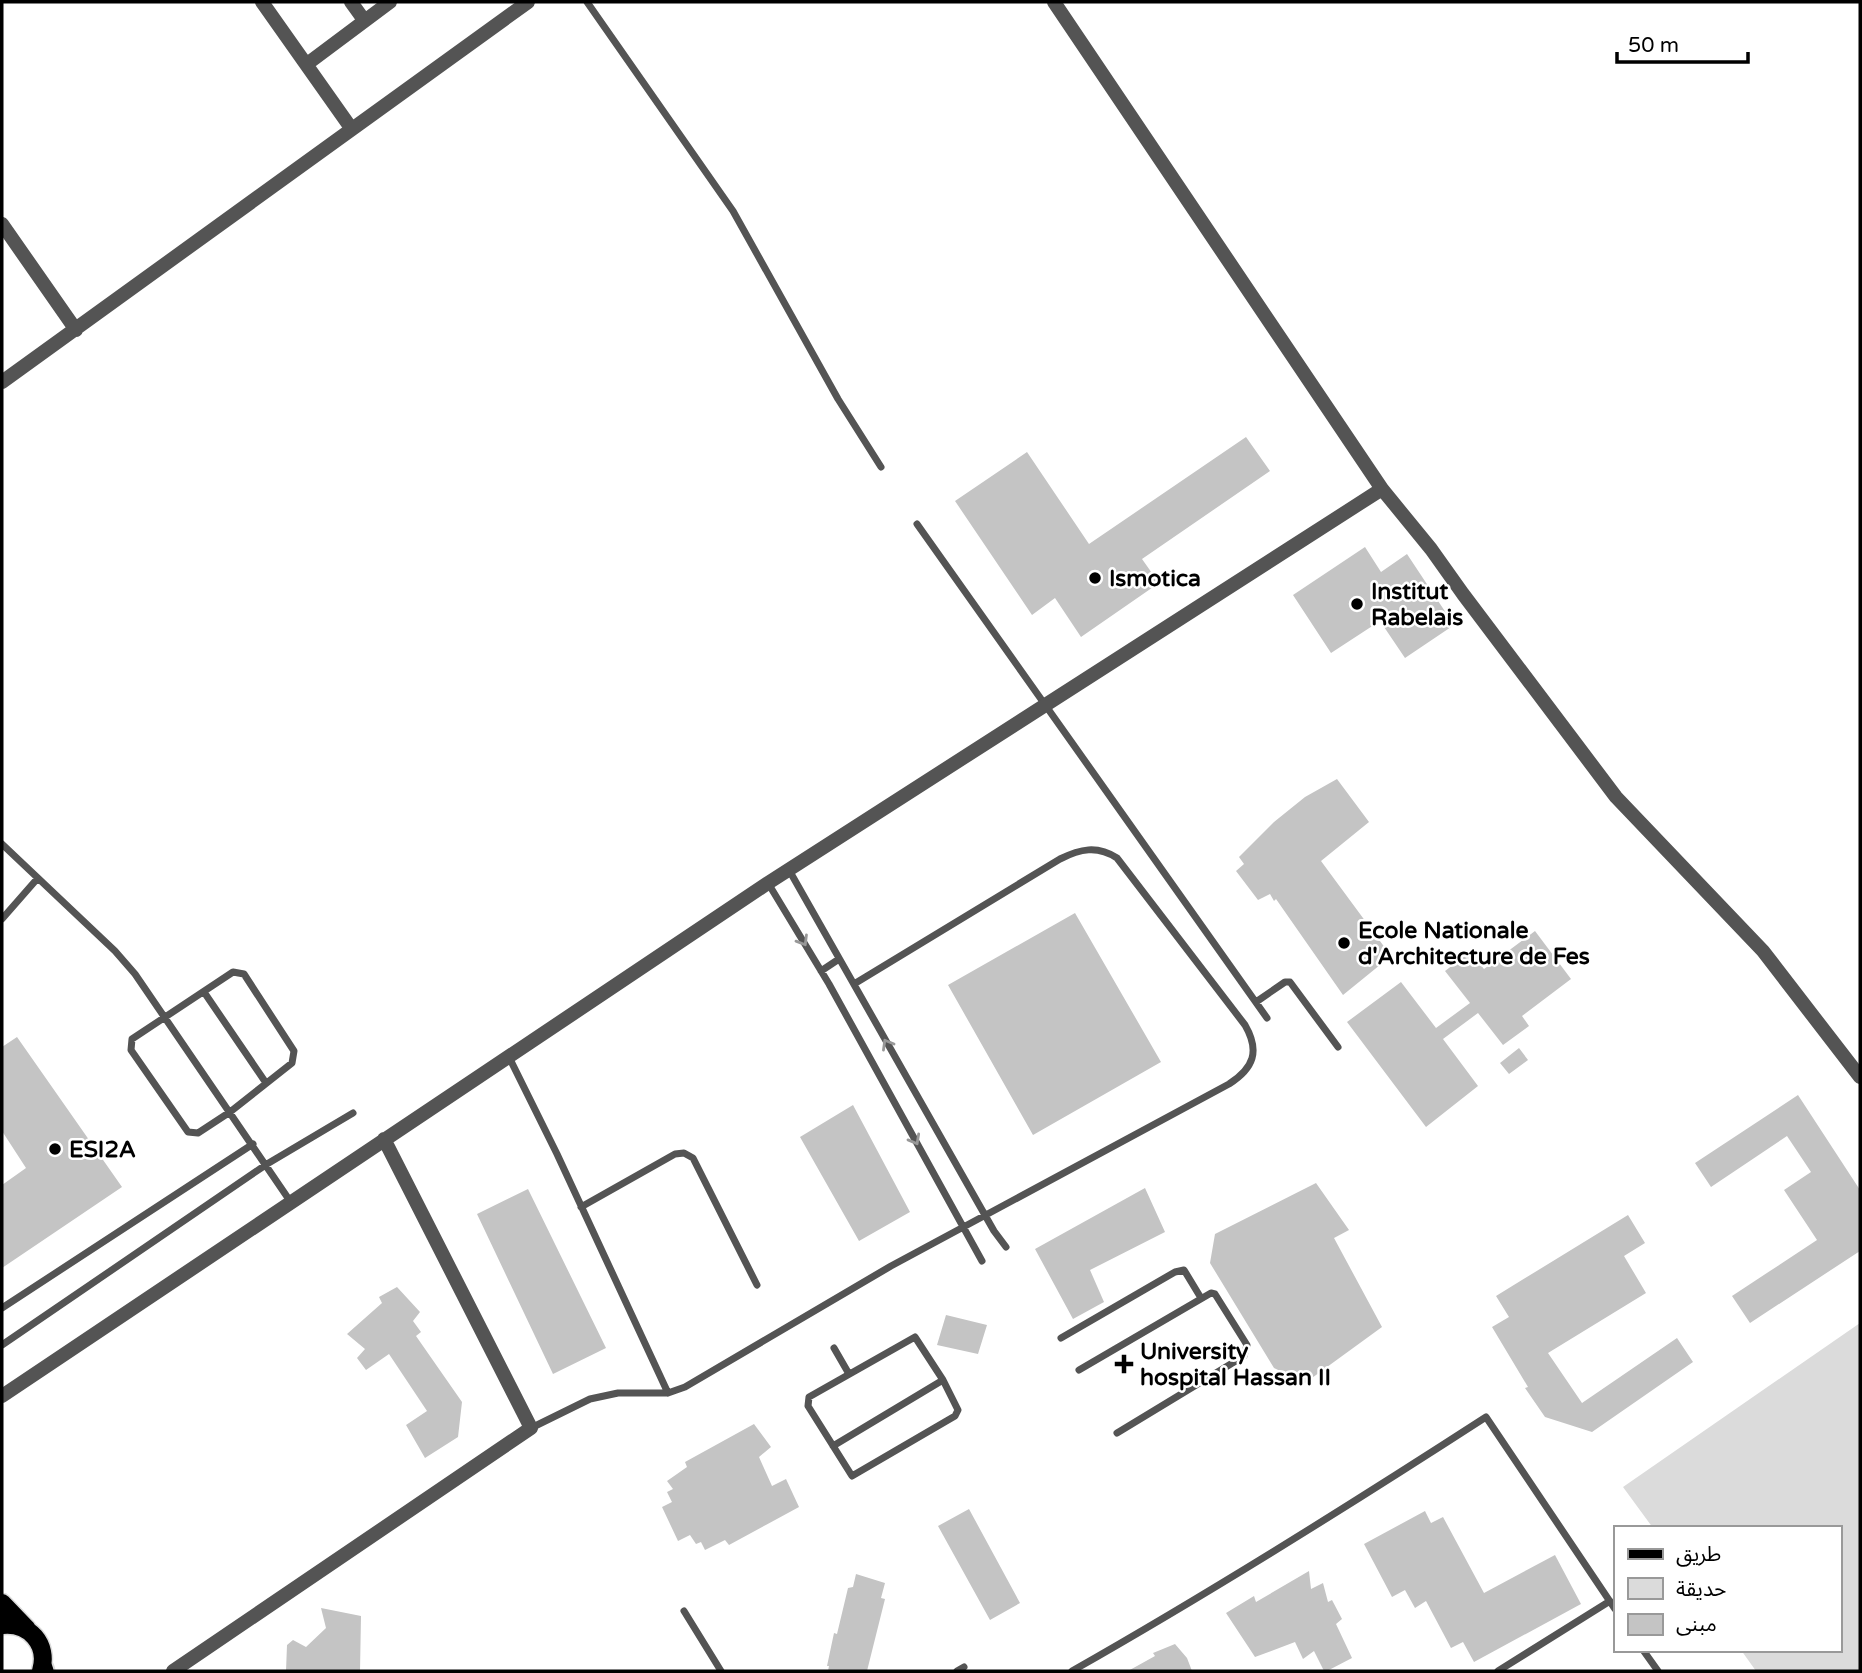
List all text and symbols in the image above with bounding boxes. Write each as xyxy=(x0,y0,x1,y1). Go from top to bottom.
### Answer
scale bar xyxy=(1617,21,1748,65)
text: 50 m xyxy=(1628,33,1679,58)
place label: Ismotica xyxy=(1109,565,1201,593)
marker: Ismotica xyxy=(1087,570,1103,586)
place label: Institut Rabelais xyxy=(1371,578,1463,632)
marker: Institut Rabelais xyxy=(1349,596,1365,612)
place label: Ecole Nationale d'Architecture de Fes xyxy=(1358,917,1590,971)
one-way arrow xyxy=(795,934,808,947)
marker: Ecole Nationale d'Architecture de Fes xyxy=(1336,935,1352,951)
one-way arrow xyxy=(883,1038,896,1051)
one-way arrow xyxy=(907,1132,920,1145)
place label: ESI2A xyxy=(69,1136,136,1164)
marker: ESI2A xyxy=(47,1141,63,1157)
place label: University hospital Hassan II xyxy=(1140,1338,1331,1392)
marker: University hospital Hassan II xyxy=(1114,1354,1134,1374)
legend xyxy=(1614,1526,1841,1652)
text: طريق xyxy=(1676,1542,1721,1567)
text: حديقة xyxy=(1676,1577,1726,1602)
text: مبنى xyxy=(1676,1612,1717,1637)

